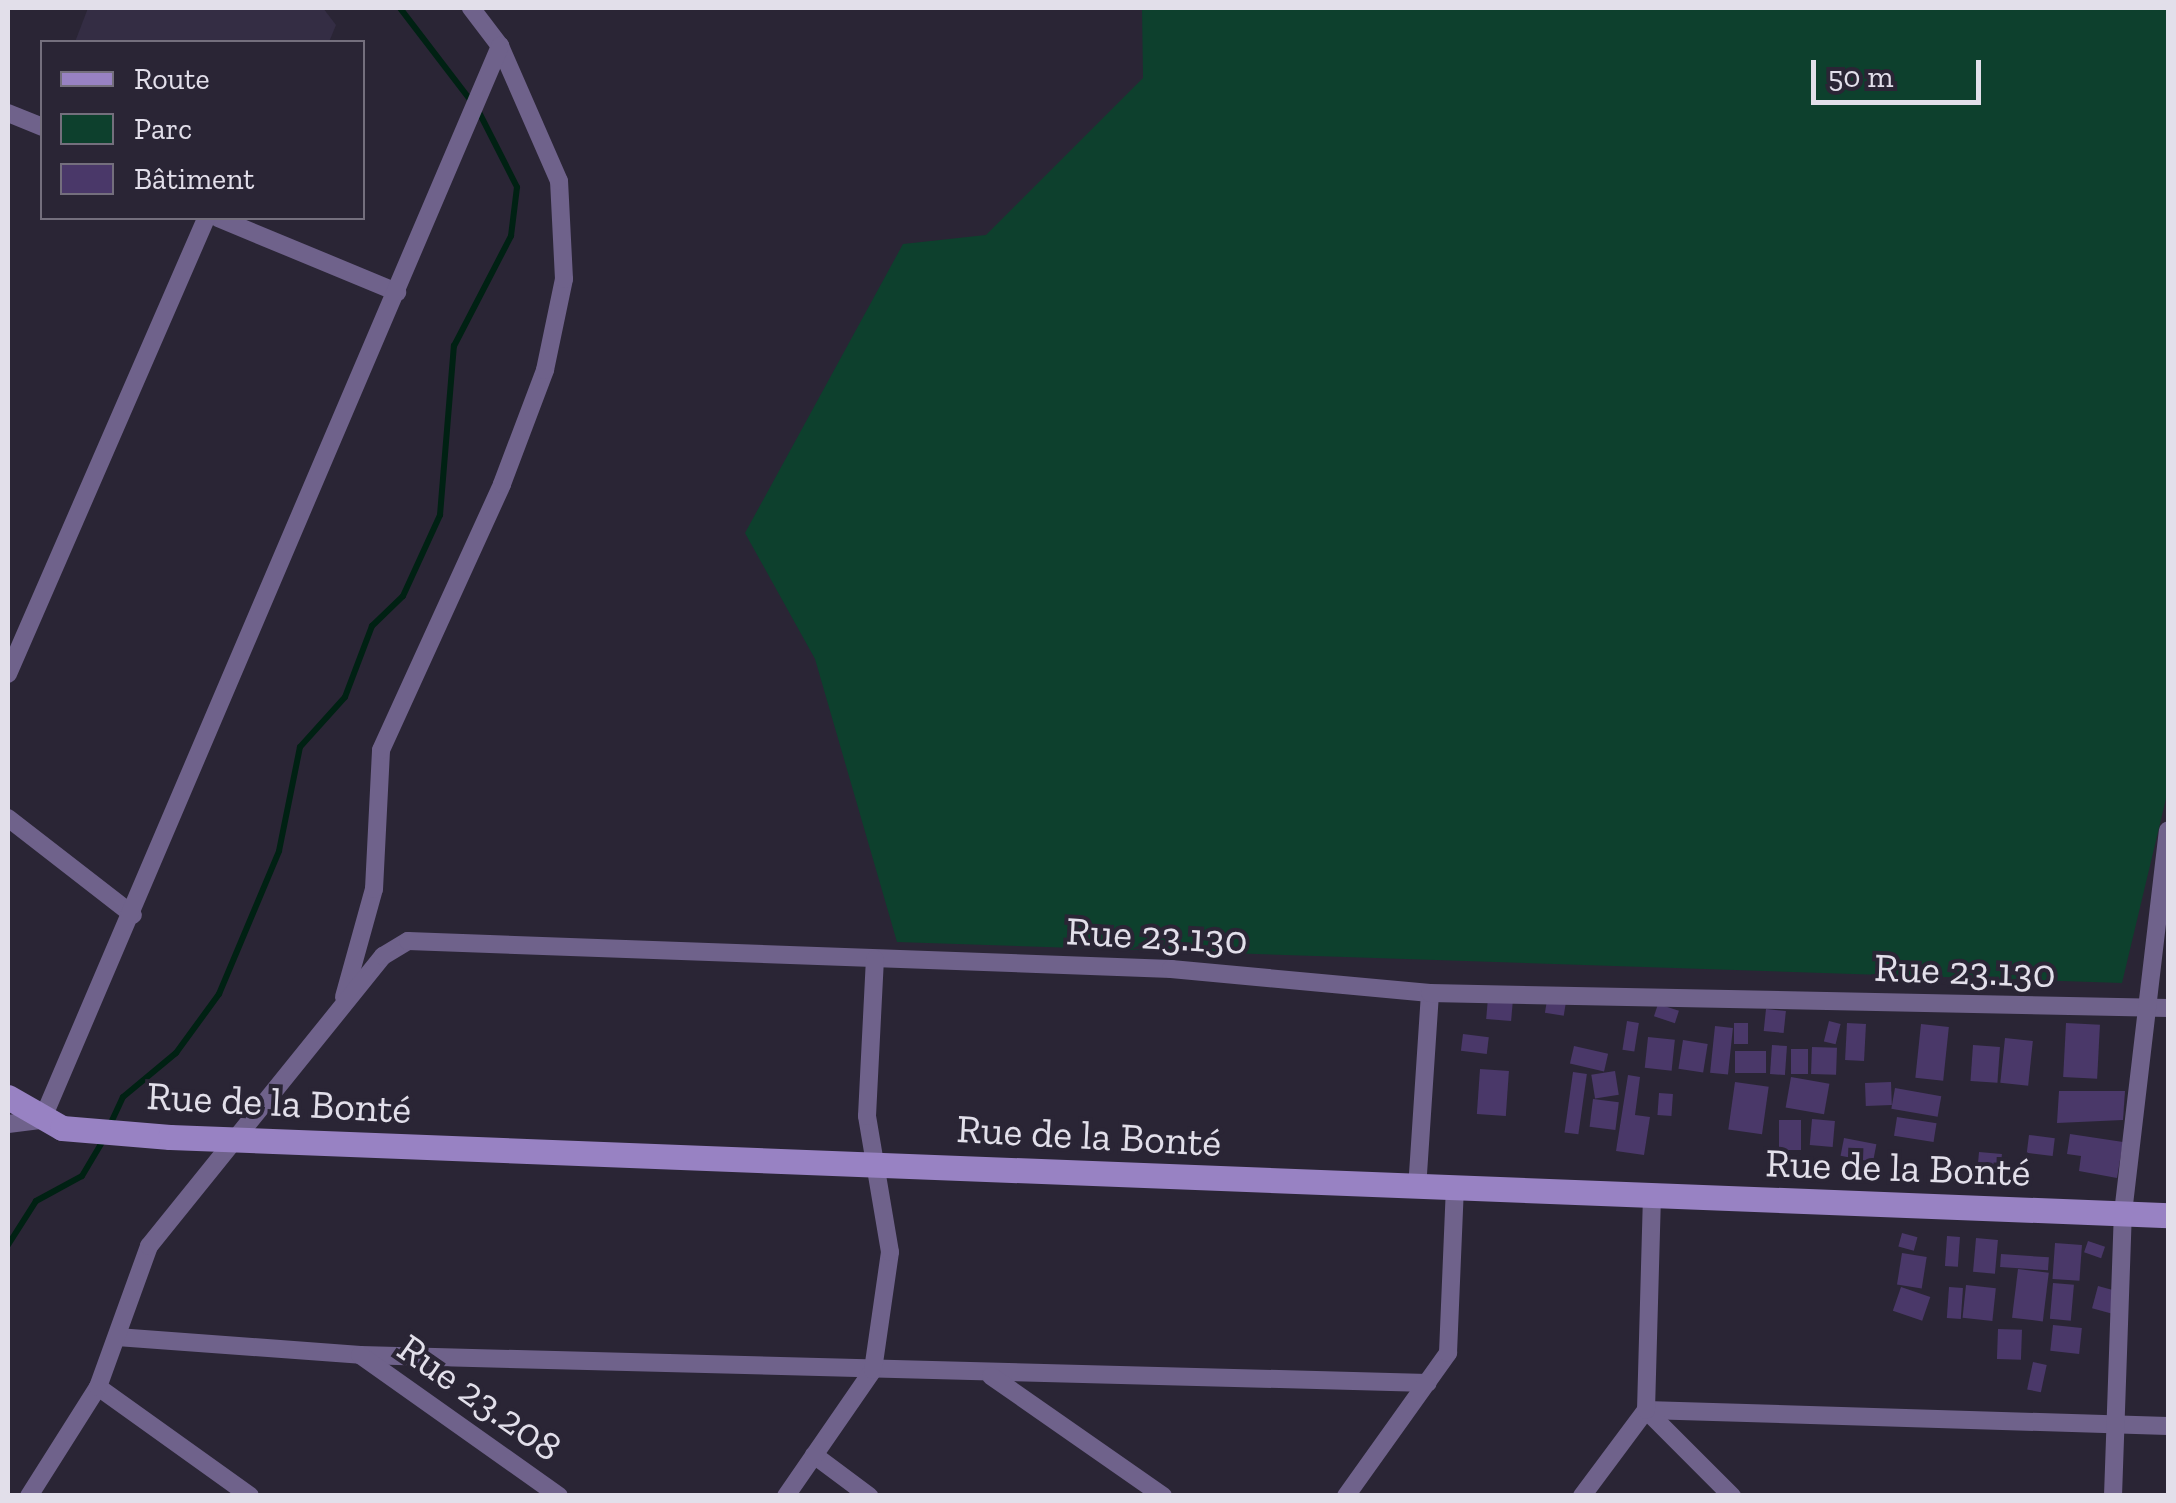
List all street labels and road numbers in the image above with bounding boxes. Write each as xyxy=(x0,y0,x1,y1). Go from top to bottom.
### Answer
street label: Rue 23.130 xyxy=(1065,906,1249,964)
street label: Rue 23.130 xyxy=(1873,943,2057,997)
street label: Rue de la Bonté xyxy=(145,1071,413,1133)
street label: Rue de la Bonté xyxy=(955,1104,1223,1166)
street label: Rue de la Bonté xyxy=(1765,1138,2031,1196)
street label: Rue 23.208 xyxy=(389,1323,571,1471)

